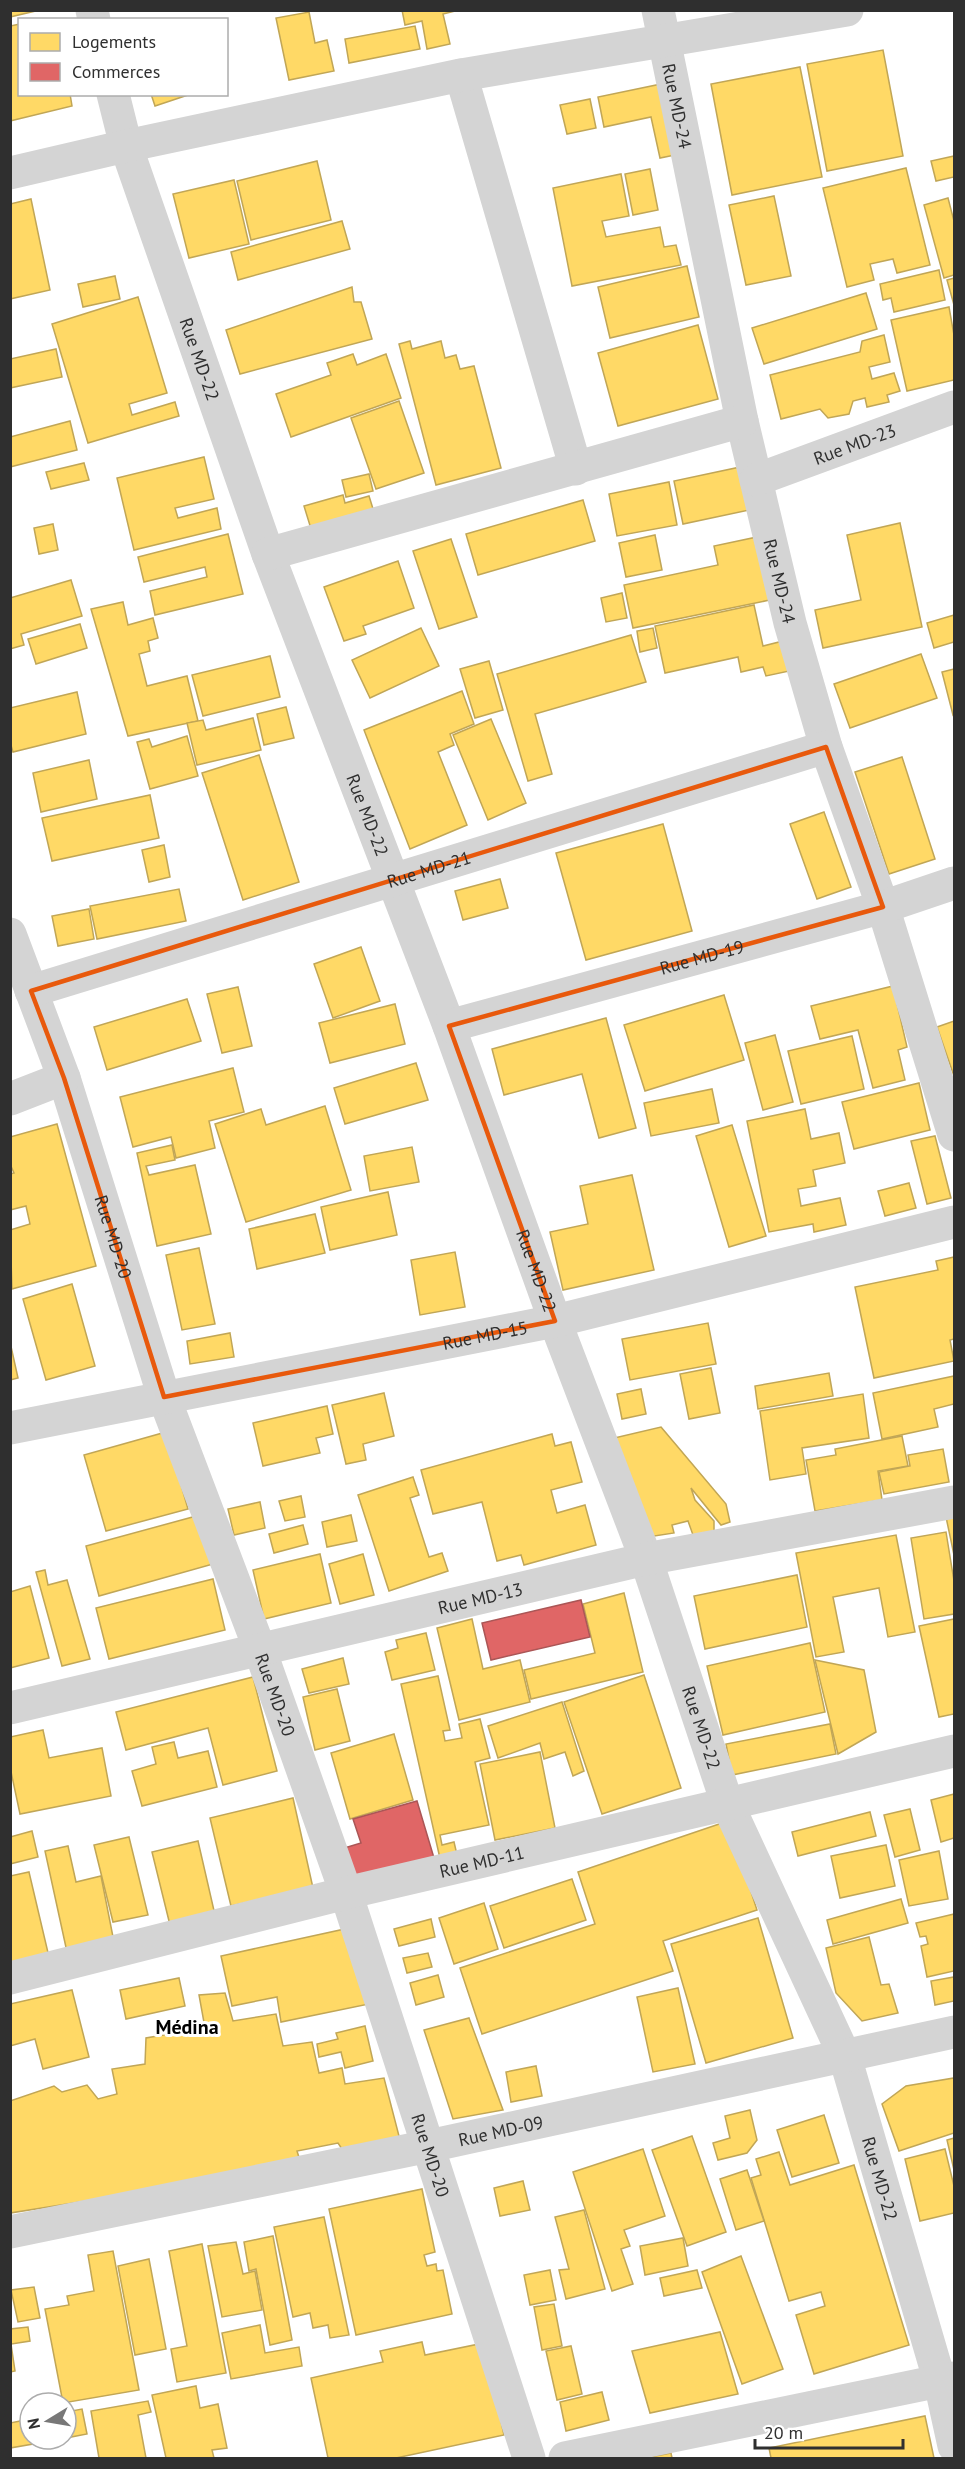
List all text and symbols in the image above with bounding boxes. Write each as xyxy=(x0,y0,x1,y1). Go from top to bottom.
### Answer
legend xyxy=(18,18,228,96)
text: Logements xyxy=(72,30,156,53)
text: Commerces xyxy=(72,60,160,83)
street label: Rue MD-24 xyxy=(658,61,698,151)
street label: Rue MD-22 xyxy=(175,314,225,403)
street label: Rue MD-23 xyxy=(810,418,899,469)
street label: Rue MD-24 xyxy=(759,536,801,626)
street label: Rue MD-22 xyxy=(342,770,394,859)
street label: Rue MD-21 xyxy=(384,845,473,893)
street label: Rue MD-19 xyxy=(657,934,746,979)
street label: Rue MD-20 xyxy=(90,1192,138,1281)
street label: Rue MD-22 xyxy=(511,1226,562,1315)
street label: Rue MD-15 xyxy=(440,1315,530,1354)
street label: Rue MD-13 xyxy=(436,1577,525,1619)
street label: Rue MD-20 xyxy=(251,1650,301,1739)
street label: Rue MD-22 xyxy=(677,1683,726,1772)
street label: Rue MD-11 xyxy=(437,1840,526,1882)
district label: Médina xyxy=(155,2014,219,2040)
street label: Rue MD-09 xyxy=(456,2110,545,2151)
street label: Rue MD-20 xyxy=(407,2111,455,2200)
street label: Rue MD-22 xyxy=(857,2134,904,2223)
north arrow xyxy=(18,2391,78,2451)
scale bar xyxy=(755,2412,904,2450)
text: N xyxy=(22,2417,44,2431)
text: 20 m xyxy=(764,2421,803,2444)

